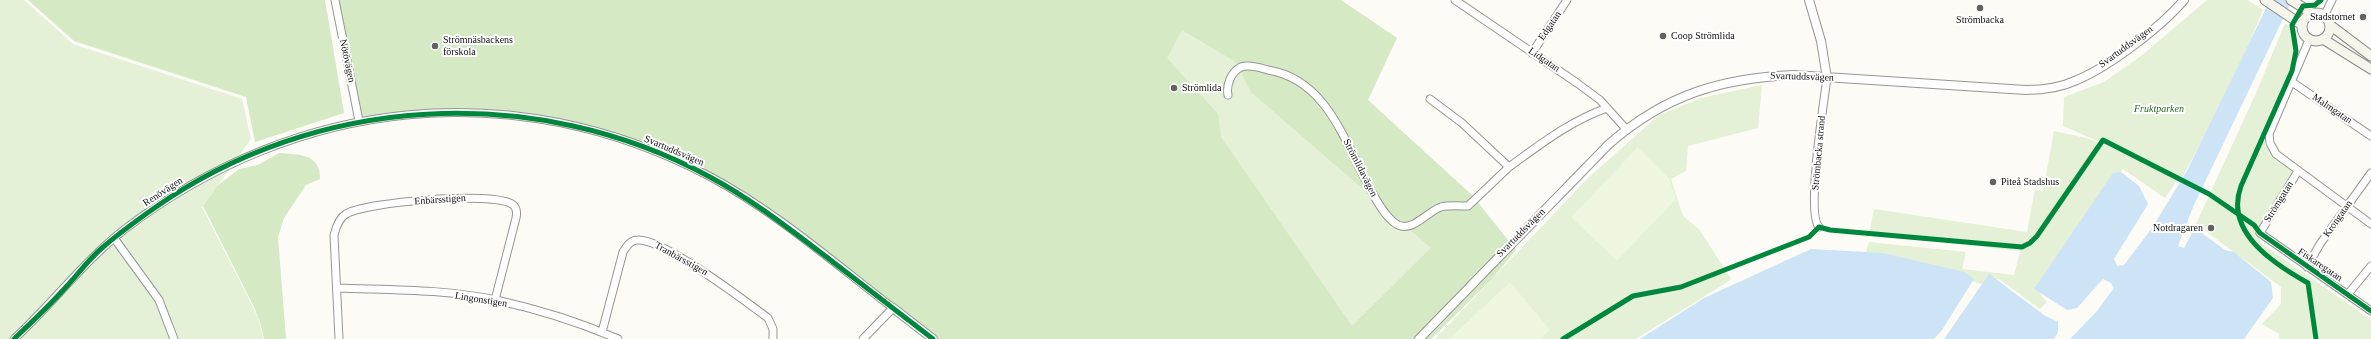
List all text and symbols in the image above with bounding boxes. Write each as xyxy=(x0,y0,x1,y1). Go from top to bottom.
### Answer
marker: Strömbacka xyxy=(1975,3,1985,13)
street label: Edgatan xyxy=(1536,9,1564,43)
place label: Stadstornet xyxy=(2310,11,2355,23)
marker: Stadstornet xyxy=(2358,12,2368,22)
place label: Strömbacka xyxy=(1956,14,2004,26)
street label: Svartuddsvägen xyxy=(2097,23,2155,71)
place label: Coop Strömlida xyxy=(1671,30,1735,42)
marker: Coop Strömlida xyxy=(1658,31,1668,41)
place label: Strömnäsbackens förskola xyxy=(443,34,513,58)
street label: Nötövägen xyxy=(337,38,357,84)
marker: Strömnäsbackens förskola xyxy=(430,41,440,51)
street label: Lidgatan xyxy=(1526,45,1562,75)
street label: Svartuddsvägen xyxy=(1770,70,1834,84)
place label: Strömlida xyxy=(1182,82,1221,94)
marker: Strömlida xyxy=(1169,83,1179,93)
street label: Malmgatan xyxy=(2310,91,2354,127)
park label: Fruktparken xyxy=(2134,103,2184,115)
street label: Strömbacka strand xyxy=(1810,115,1828,191)
street label: Svartuddsvägen xyxy=(642,133,706,169)
street label: Strömlidavägen xyxy=(1340,137,1380,199)
street label: Renövägen xyxy=(141,175,185,209)
place label: Piteå Stadshus xyxy=(2001,176,2059,188)
marker: Piteå Stadshus xyxy=(1988,177,1998,187)
street label: Strömgatan xyxy=(2262,179,2296,225)
street label: Enbärsstigen xyxy=(414,192,466,208)
street label: Krongatan xyxy=(2321,198,2355,240)
street label: Svartuddsvägen xyxy=(1494,206,1548,260)
place label: Notdragaren xyxy=(2153,222,2203,234)
marker: Notdragaren xyxy=(2206,223,2216,233)
street label: Tranbärsstigen xyxy=(652,239,710,279)
street label: Fiskaregatan xyxy=(2295,246,2345,284)
street label: Lingonstigen xyxy=(454,290,508,310)

